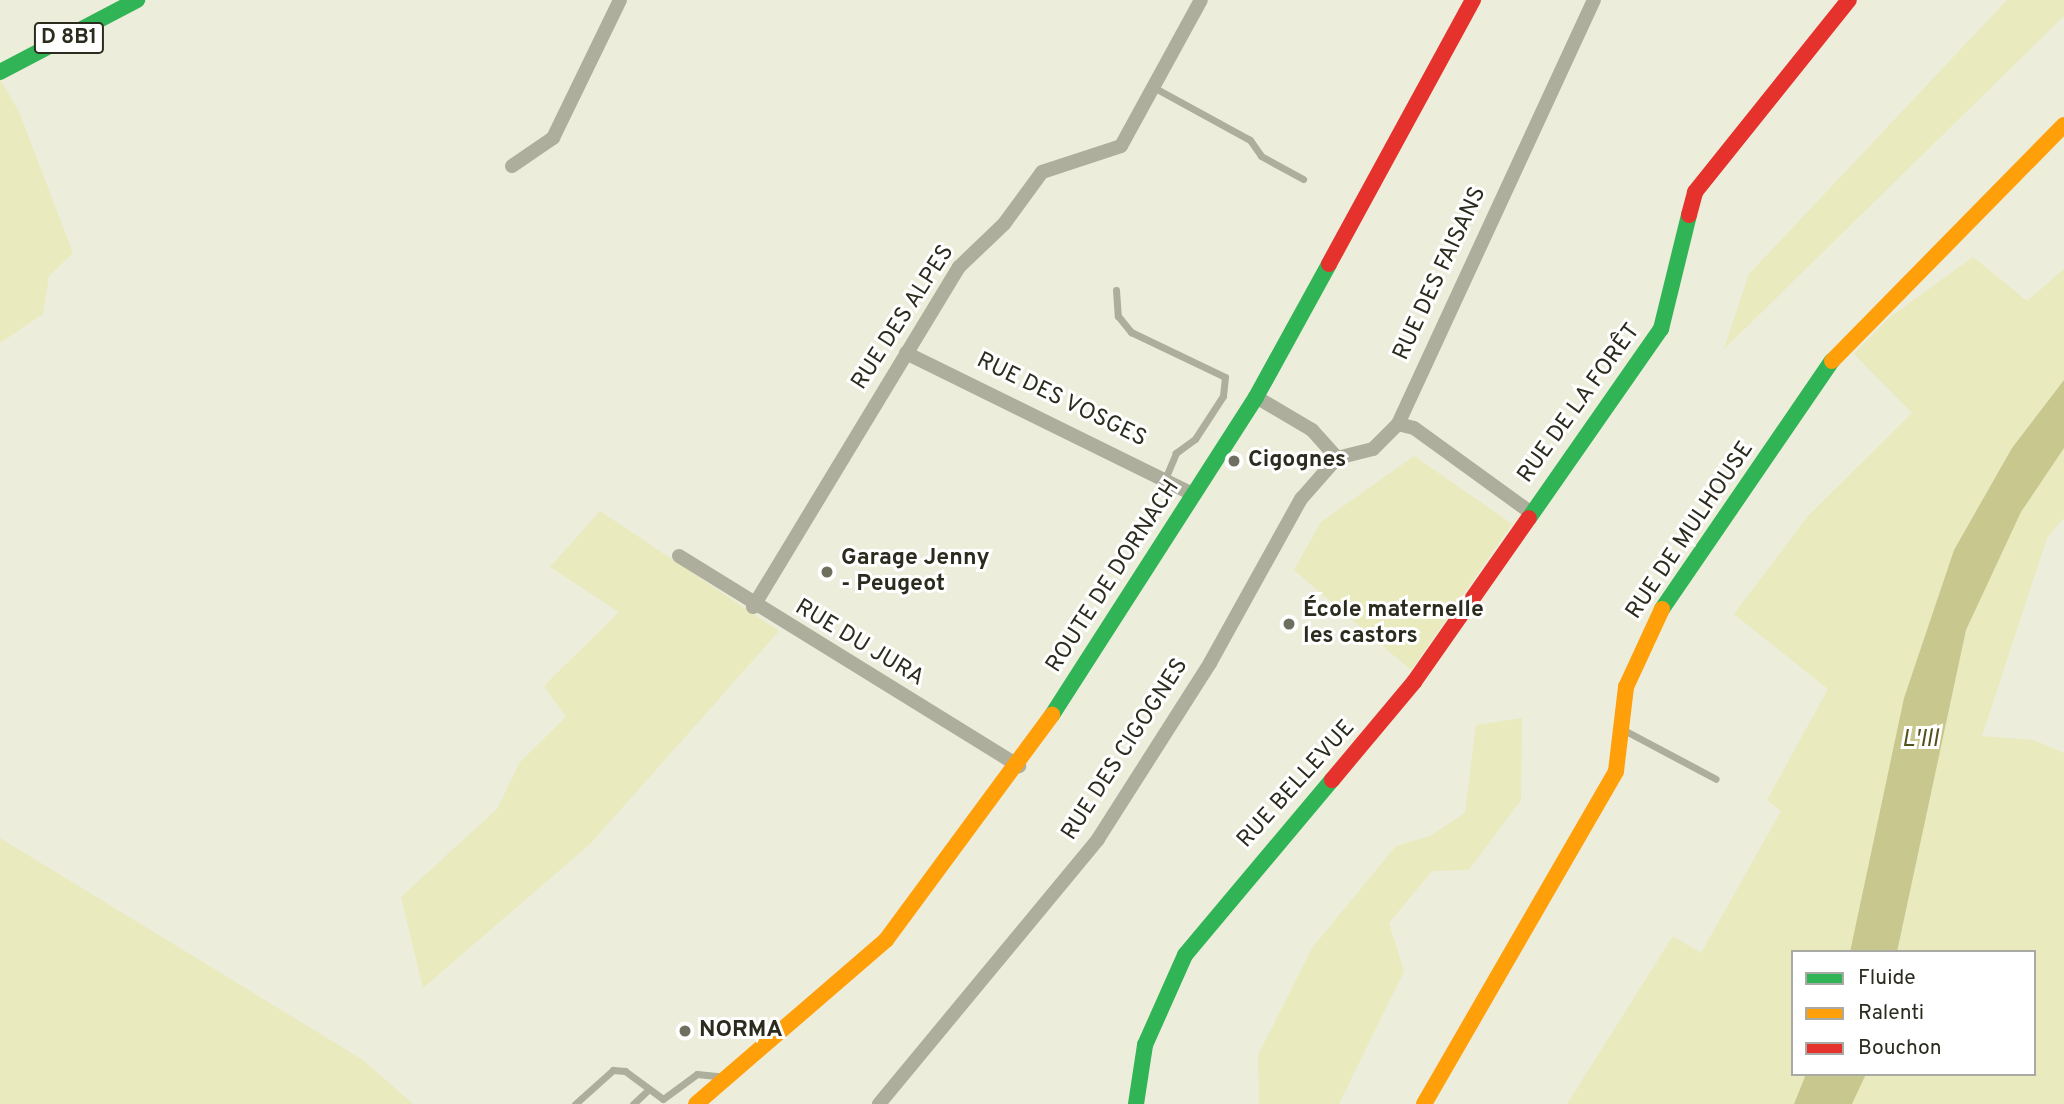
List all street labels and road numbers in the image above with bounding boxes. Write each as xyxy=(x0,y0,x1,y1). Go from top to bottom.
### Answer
road number: D 8B1 xyxy=(32,20,106,56)
street label: RUE DES FAISANS xyxy=(1389,183,1493,365)
street label: RUE DES ALPES xyxy=(847,240,961,396)
street label: RUE DE LA FORÊT xyxy=(1513,319,1647,489)
street label: RUE DES VOSGES xyxy=(971,348,1151,454)
street label: RUE DE MULHOUSE xyxy=(1621,437,1761,625)
street label: ROUTE DE DORNACH xyxy=(1041,476,1187,678)
street label: RUE DU JURA xyxy=(789,595,929,693)
street label: RUE DES CIGOGNES xyxy=(1057,654,1195,846)
street label: RUE BELLEVUE xyxy=(1232,715,1362,855)

